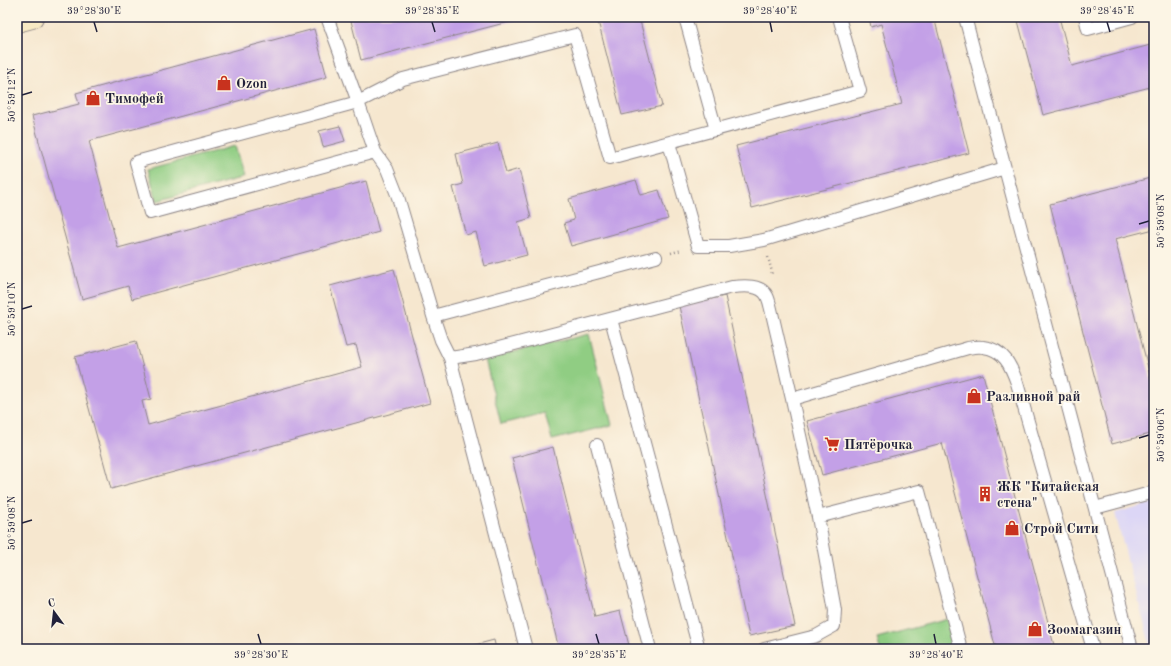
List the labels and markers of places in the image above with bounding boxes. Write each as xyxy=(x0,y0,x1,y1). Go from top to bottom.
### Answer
shop icon: Ozon xyxy=(215,74,233,92)
place label: Ozon xyxy=(236,77,267,91)
shop icon: Тимофей xyxy=(84,89,102,107)
place label: Тимофей xyxy=(105,92,164,107)
shop icon: Разливной рай xyxy=(965,387,983,405)
place label: Разливной рай xyxy=(986,390,1080,404)
supermarket icon: Пятёрочка xyxy=(823,435,841,453)
place label: Пятёрочка xyxy=(844,438,913,452)
place label: ЖК "Китайская стена" xyxy=(997,480,1099,510)
building icon: ЖК "Китайская стена" xyxy=(976,485,994,503)
shop icon: Строй Сити xyxy=(1003,519,1021,537)
place label: Строй Сити xyxy=(1024,522,1099,536)
shop icon: Зоомагазин xyxy=(1026,620,1044,638)
place label: Зоомагазин xyxy=(1047,623,1121,637)

